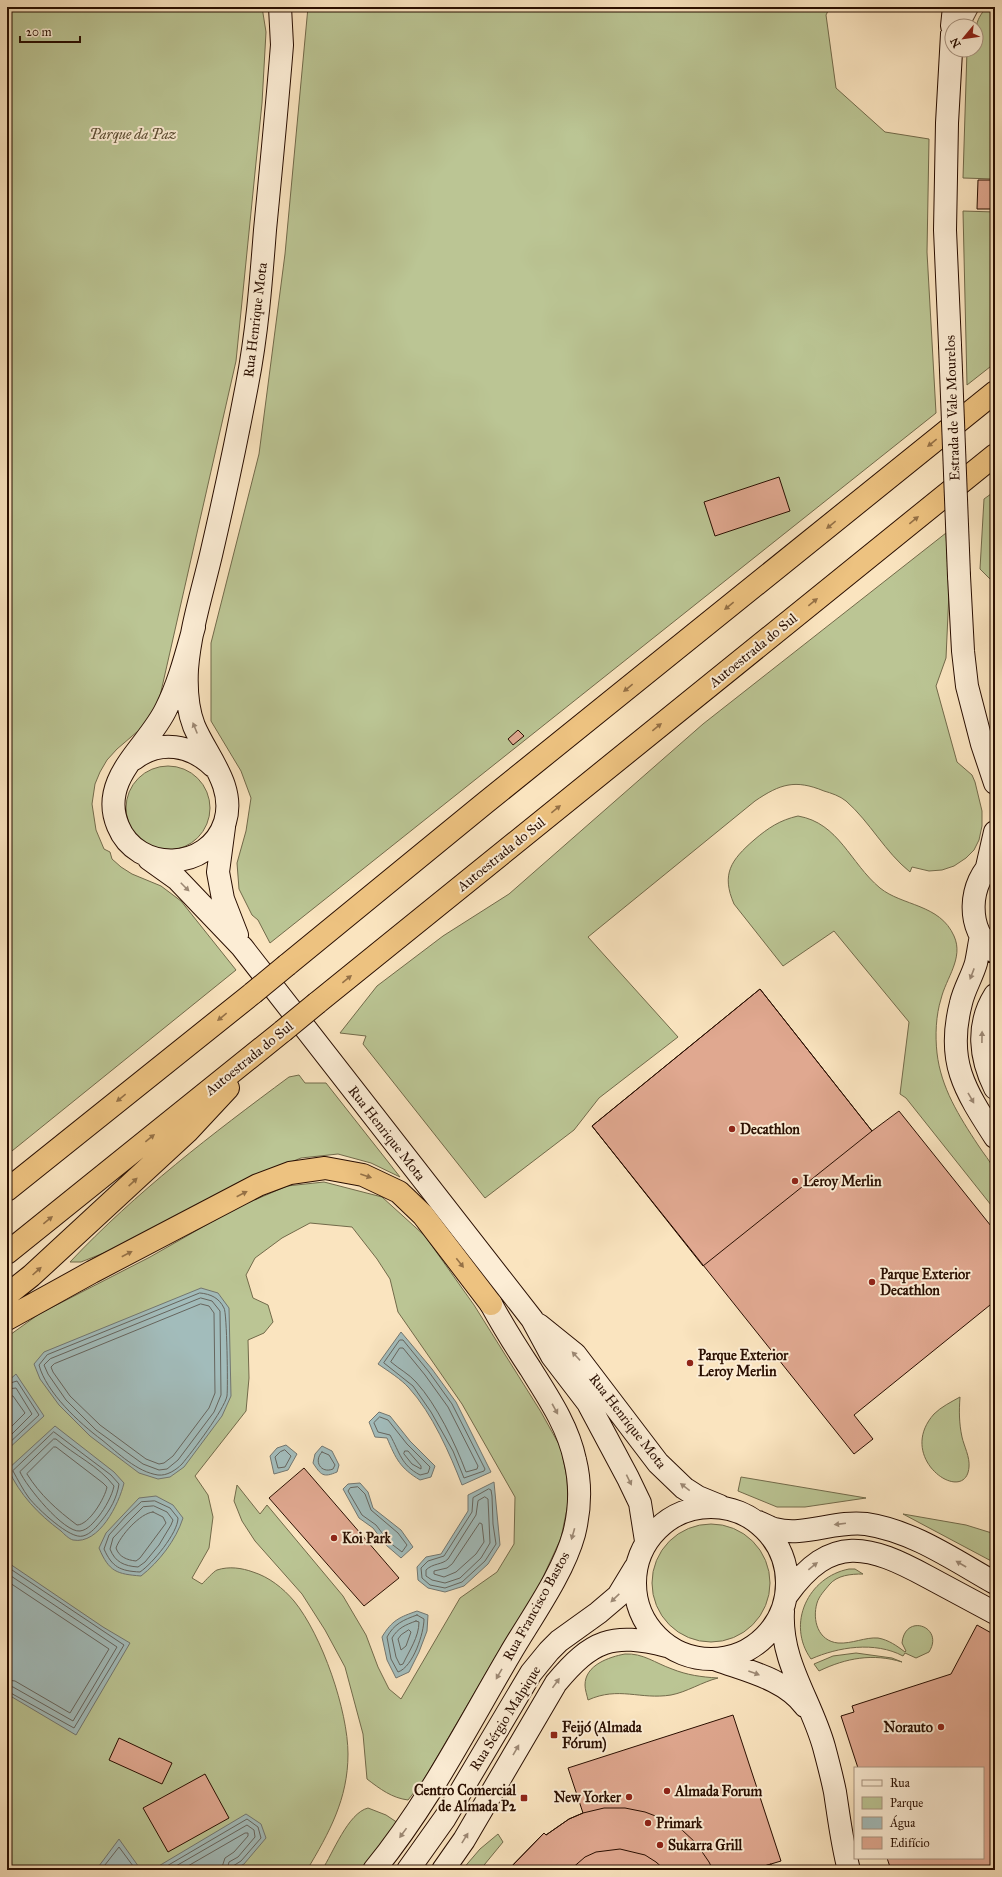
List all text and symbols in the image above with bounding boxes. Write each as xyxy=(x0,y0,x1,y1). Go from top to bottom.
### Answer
scale bar xyxy=(20,18,80,44)
north arrow xyxy=(944,18,984,58)
text: 20 m xyxy=(26,25,52,39)
text: N xyxy=(947,35,964,50)
park label: Parque da Paz xyxy=(90,126,176,143)
street label: Rua Henrique Mota xyxy=(240,261,272,379)
street label: Estrada de Vale Mourelos xyxy=(941,335,964,481)
one-way arrow xyxy=(926,439,937,448)
one-way arrow xyxy=(909,516,919,525)
one-way arrow xyxy=(825,520,836,529)
one-way arrow xyxy=(807,597,818,606)
one-way arrow xyxy=(724,602,735,611)
street label: Autoestrada do Sul xyxy=(705,610,801,692)
one-way arrow xyxy=(623,683,634,692)
one-way arrow xyxy=(192,721,198,733)
one-way arrow xyxy=(652,723,662,732)
one-way arrow xyxy=(551,805,562,814)
street label: Autoestrada do Sul xyxy=(453,814,549,896)
one-way arrow xyxy=(180,882,189,892)
one-way arrow xyxy=(968,968,974,980)
one-way arrow xyxy=(342,974,353,983)
one-way arrow xyxy=(217,1013,228,1021)
street label: Autoestrada do Sul xyxy=(201,1018,297,1100)
one-way arrow xyxy=(979,1030,985,1043)
street label: Rua Henrique Mota xyxy=(343,1082,429,1185)
one-way arrow xyxy=(968,1092,975,1104)
one-way arrow xyxy=(116,1094,126,1103)
place label: Decathlon xyxy=(740,1121,800,1138)
marker: Decathlon xyxy=(727,1124,737,1134)
one-way arrow xyxy=(144,1134,155,1143)
place label: Leroy Merlin xyxy=(803,1173,882,1191)
one-way arrow xyxy=(361,1174,373,1180)
marker: Leroy Merlin xyxy=(790,1176,800,1186)
one-way arrow xyxy=(128,1178,138,1187)
one-way arrow xyxy=(236,1191,248,1197)
one-way arrow xyxy=(43,1216,54,1224)
one-way arrow xyxy=(121,1251,132,1257)
one-way arrow xyxy=(456,1257,464,1268)
one-way arrow xyxy=(32,1266,42,1275)
place label: Parque Exterior Decathlon xyxy=(880,1266,971,1299)
marker: Parque Exterior Decathlon xyxy=(867,1277,877,1287)
place label: Parque Exterior Leroy Merlin xyxy=(698,1347,789,1381)
one-way arrow xyxy=(572,1351,581,1360)
marker: Parque Exterior Leroy Merlin xyxy=(685,1358,695,1368)
street label: Rua Henrique Mota xyxy=(584,1370,670,1473)
one-way arrow xyxy=(552,1403,559,1415)
one-way arrow xyxy=(626,1475,632,1486)
one-way arrow xyxy=(680,1483,691,1492)
one-way arrow xyxy=(834,1521,846,1527)
one-way arrow xyxy=(570,1529,576,1541)
place label: Koi Park xyxy=(342,1530,392,1547)
marker: Koi Park xyxy=(329,1533,339,1543)
street label: Rua Francisco Bastos xyxy=(499,1549,573,1664)
one-way arrow xyxy=(955,1560,967,1567)
one-way arrow xyxy=(807,1562,818,1571)
one-way arrow xyxy=(610,1593,620,1603)
street label: Rua Sérgio Malpique xyxy=(466,1662,546,1774)
one-way arrow xyxy=(496,1668,503,1679)
one-way arrow xyxy=(748,1671,760,1677)
one-way arrow xyxy=(552,1678,560,1689)
place label: Feijó (Almada Fórum) xyxy=(562,1719,643,1753)
place label: Norauto xyxy=(884,1719,933,1736)
marker: Norauto xyxy=(936,1722,946,1732)
marker: Feijó (Almada Fórum) xyxy=(549,1730,559,1740)
one-way arrow xyxy=(512,1744,519,1756)
legend xyxy=(854,1767,984,1859)
text: Rua xyxy=(890,1776,911,1790)
place label: Centro Comercial de Almada P2 xyxy=(414,1782,517,1815)
place label: Almada Forum xyxy=(674,1783,763,1800)
marker: Almada Forum xyxy=(662,1786,672,1796)
place label: New Yorker xyxy=(554,1789,622,1806)
marker: New Yorker xyxy=(624,1792,634,1802)
marker: Centro Comercial de Almada P2 xyxy=(519,1793,529,1803)
text: Parque xyxy=(890,1796,923,1811)
place label: Primark xyxy=(656,1815,703,1832)
text: Água xyxy=(889,1815,916,1831)
marker: Primark xyxy=(643,1818,653,1828)
one-way arrow xyxy=(399,1827,407,1838)
one-way arrow xyxy=(461,1832,468,1844)
text: Edifício xyxy=(890,1836,930,1850)
place label: Sukarra Grill xyxy=(668,1837,743,1854)
marker: Sukarra Grill xyxy=(655,1840,665,1850)

